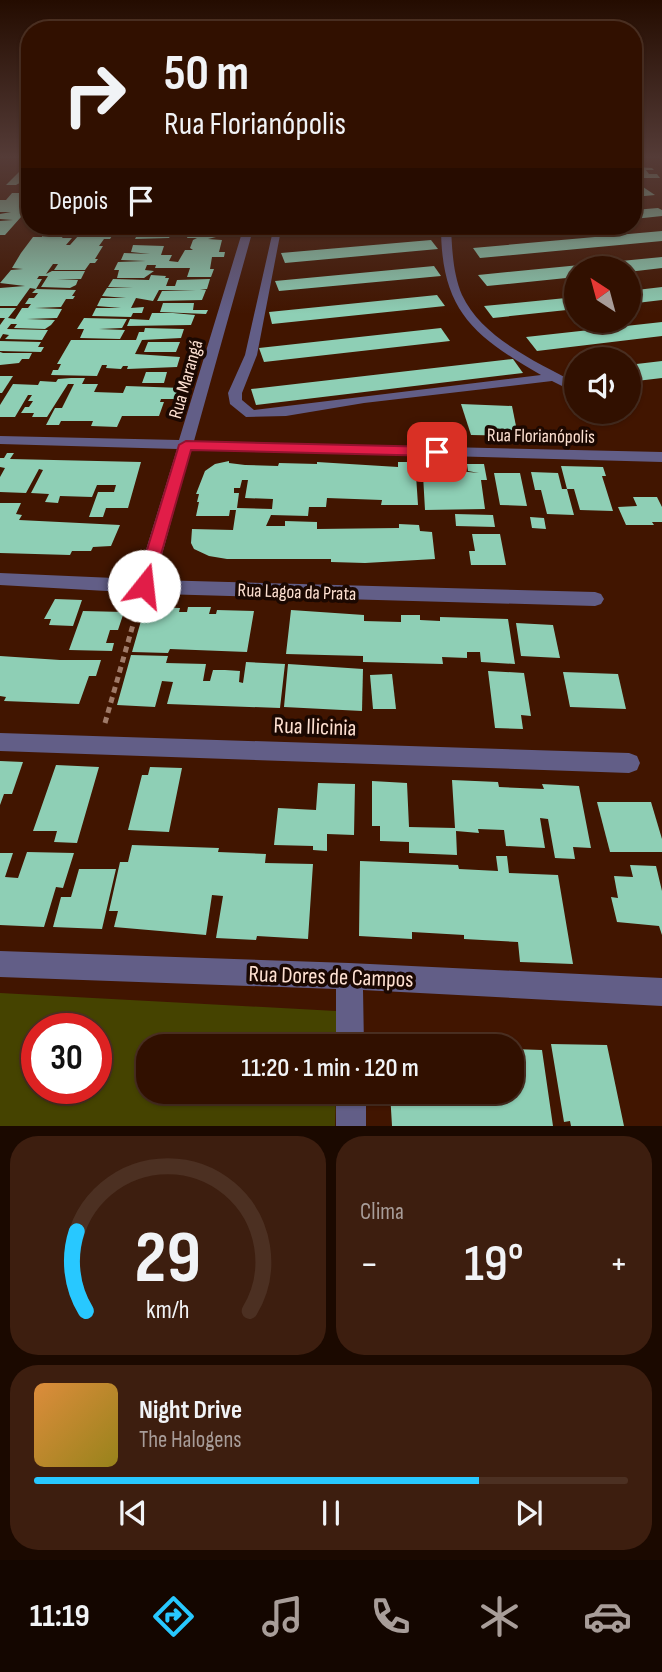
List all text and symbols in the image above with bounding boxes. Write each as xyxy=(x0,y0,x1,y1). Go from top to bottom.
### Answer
text: 50 m xyxy=(164,45,249,104)
icon: right xyxy=(49,49,140,140)
text: Rua Florianópolis xyxy=(164,105,346,144)
icon: arrive xyxy=(122,182,160,220)
text: Depois xyxy=(49,186,108,217)
north arrow xyxy=(564,256,640,332)
map controls xyxy=(564,256,641,424)
street label: Rua Marangá xyxy=(164,337,209,421)
button: sound xyxy=(564,347,641,424)
pin xyxy=(407,422,467,482)
street label: Rua Florianópolis xyxy=(487,424,595,449)
icon: arrive xyxy=(418,433,456,471)
position arrow xyxy=(107,549,181,623)
street label: Rua Lagoa da Prata xyxy=(237,579,357,606)
street label: Rua Ilicinia xyxy=(273,712,357,742)
street label: Rua Dores de Campos xyxy=(248,960,414,994)
speed limit sign: 30 xyxy=(21,1013,112,1104)
text: 11:20 · 1 min · 120 m xyxy=(241,1053,419,1084)
text: Clima xyxy=(360,1198,404,1226)
text: 29 xyxy=(135,1216,201,1304)
text: 19° xyxy=(464,1233,524,1296)
text: − xyxy=(360,1242,379,1287)
text: + xyxy=(609,1242,628,1287)
text: km/h xyxy=(146,1295,190,1326)
text: Night Drive xyxy=(139,1395,242,1426)
text: The Halogens xyxy=(139,1426,242,1454)
icon: previous xyxy=(114,1494,152,1532)
icon: pause xyxy=(312,1494,350,1532)
icon: next xyxy=(510,1494,548,1532)
icon: directions xyxy=(149,1592,198,1641)
icon: music xyxy=(258,1592,307,1641)
icon: phone xyxy=(366,1592,415,1641)
icon: climate xyxy=(475,1592,524,1641)
icon: car xyxy=(583,1592,632,1641)
text: 11:19 xyxy=(30,1597,90,1636)

